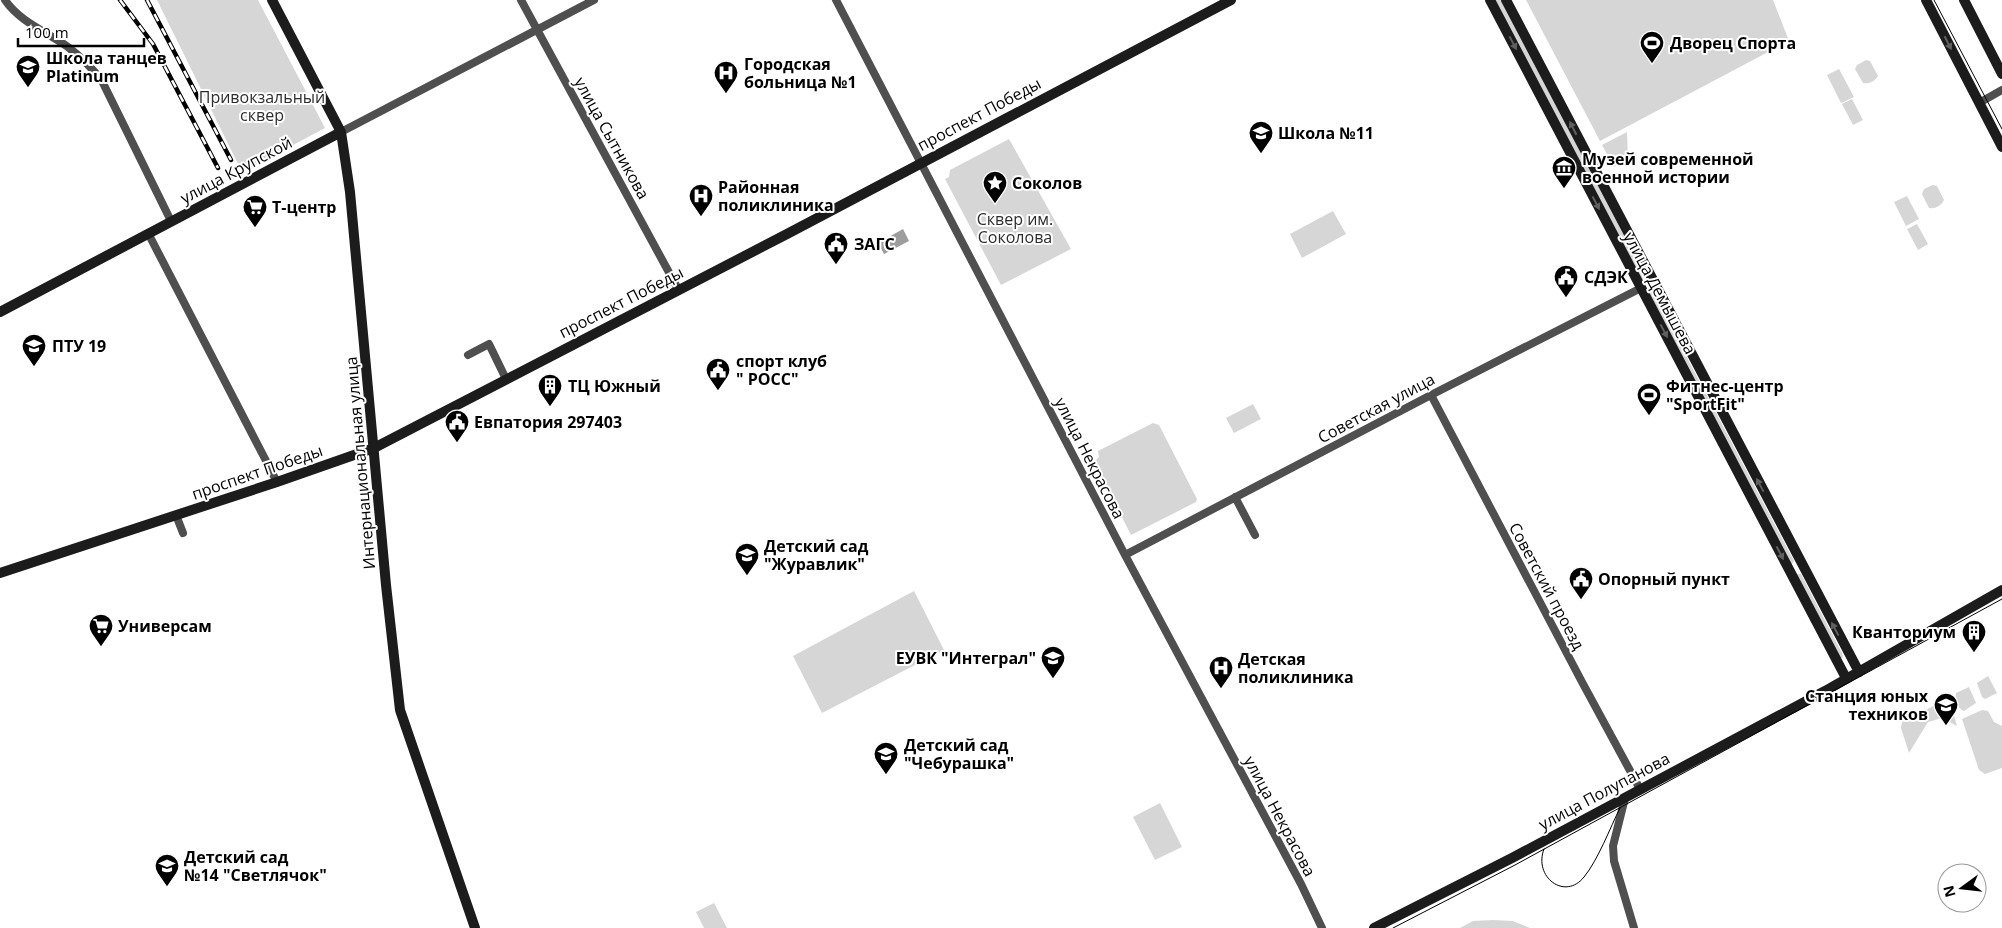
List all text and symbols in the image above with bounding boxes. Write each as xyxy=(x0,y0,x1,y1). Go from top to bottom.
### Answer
scale bar xyxy=(18,15,144,47)
text: 100 m xyxy=(25,22,69,42)
sports icon: Дворец Спорта xyxy=(1639,30,1665,64)
place label: Дворец Спорта xyxy=(1670,32,1796,54)
one-way arrow xyxy=(1509,36,1517,50)
one-way arrow xyxy=(1944,36,1952,50)
place label: Школа танцев Platinum xyxy=(46,47,167,87)
place label: Городская больница №1 xyxy=(744,53,857,93)
school or university icon: Школа танцев Platinum xyxy=(15,54,41,88)
hospital icon: Городская больница №1 xyxy=(713,60,739,94)
street label: проспект Победы xyxy=(913,72,1045,156)
street label: улица Сытникова xyxy=(569,73,655,203)
park label: Привокзальный сквер xyxy=(199,86,325,126)
school or university icon: Школа №11 xyxy=(1248,120,1274,154)
one-way arrow xyxy=(1569,120,1577,135)
place label: Школа №11 xyxy=(1278,122,1374,144)
street label: улица Крупской xyxy=(176,131,296,209)
place label: Музей современной военной истории xyxy=(1582,148,1754,188)
museum icon: Музей современной военной истории xyxy=(1551,155,1577,189)
place icon: Соколов xyxy=(982,170,1008,204)
place label: Соколов xyxy=(1012,172,1082,194)
place label: Районная поликлиника xyxy=(718,176,834,216)
hospital icon: Районная поликлиника xyxy=(688,183,714,217)
supermarket icon: Т-центр xyxy=(242,194,268,228)
place label: Т-центр xyxy=(272,196,336,218)
one-way arrow xyxy=(1592,196,1600,210)
park label: Сквер им. Соколова xyxy=(977,208,1053,248)
street label: улица Демышева xyxy=(1618,228,1702,358)
public building icon: ЗАГС xyxy=(823,231,849,265)
place label: ЗАГС xyxy=(854,233,895,255)
street label: проспект Победы xyxy=(555,261,687,343)
public building icon: СДЭК xyxy=(1553,264,1579,298)
place label: СДЭК xyxy=(1584,266,1628,288)
one-way arrow xyxy=(1660,324,1668,339)
school or university icon: ПТУ 19 xyxy=(21,333,47,367)
place label: ПТУ 19 xyxy=(52,335,106,357)
place label: спорт клуб " РОСС" xyxy=(736,350,827,390)
street label: Интернациональная улица xyxy=(340,356,380,570)
public building icon: спорт клуб " РОСС" xyxy=(705,357,731,391)
street label: Советская улица xyxy=(1314,368,1438,448)
building icon: ТЦ Южный xyxy=(537,373,563,407)
place label: ТЦ Южный xyxy=(568,375,661,397)
place label: Фитнес-центр "SportFit" xyxy=(1666,375,1784,415)
sports icon: Фитнес-центр "SportFit" xyxy=(1636,382,1662,416)
street label: улица Некрасова xyxy=(1050,394,1130,522)
public building icon: Евпатория 297403 xyxy=(444,409,470,443)
place label: Евпатория 297403 xyxy=(474,411,622,433)
street label: проспект Победы xyxy=(189,439,325,505)
one-way arrow xyxy=(1755,478,1764,492)
street label: Советский проезд xyxy=(1504,519,1590,653)
place label: Детский сад "Журавлик" xyxy=(764,535,869,575)
school or university icon: Детский сад "Журавлик" xyxy=(734,542,760,576)
one-way arrow xyxy=(1776,545,1784,560)
public building icon: Опорный пункт xyxy=(1568,566,1594,600)
place label: Опорный пункт xyxy=(1598,568,1730,590)
supermarket icon: Универсам xyxy=(88,613,114,647)
place label: Универсам xyxy=(118,615,212,637)
building icon: Кванториум xyxy=(1961,619,1987,653)
place label: Кванториум xyxy=(1852,621,1956,643)
one-way arrow xyxy=(1831,622,1839,636)
school or university icon: ЕУВК "Интеграл" xyxy=(1040,645,1066,679)
place label: ЕУВК "Интеграл" xyxy=(896,647,1036,669)
place label: Детская поликлиника xyxy=(1238,648,1354,688)
hospital icon: Детская поликлиника xyxy=(1208,655,1234,689)
place label: Станция юных техников xyxy=(1805,685,1929,725)
school or university icon: Станция юных техников xyxy=(1933,692,1959,726)
place label: Детский сад "Чебурашка" xyxy=(904,734,1014,774)
school or university icon: Детский сад "Чебурашка" xyxy=(873,741,899,775)
street label: улица Полупанова xyxy=(1535,747,1673,835)
street label: улица Некрасова xyxy=(1239,752,1321,880)
place label: Детский сад №14 "Светлячок" xyxy=(184,846,327,886)
school or university icon: Детский сад №14 "Светлячок" xyxy=(154,853,180,887)
north arrow xyxy=(1937,863,1987,913)
text: N xyxy=(1938,884,1960,899)

